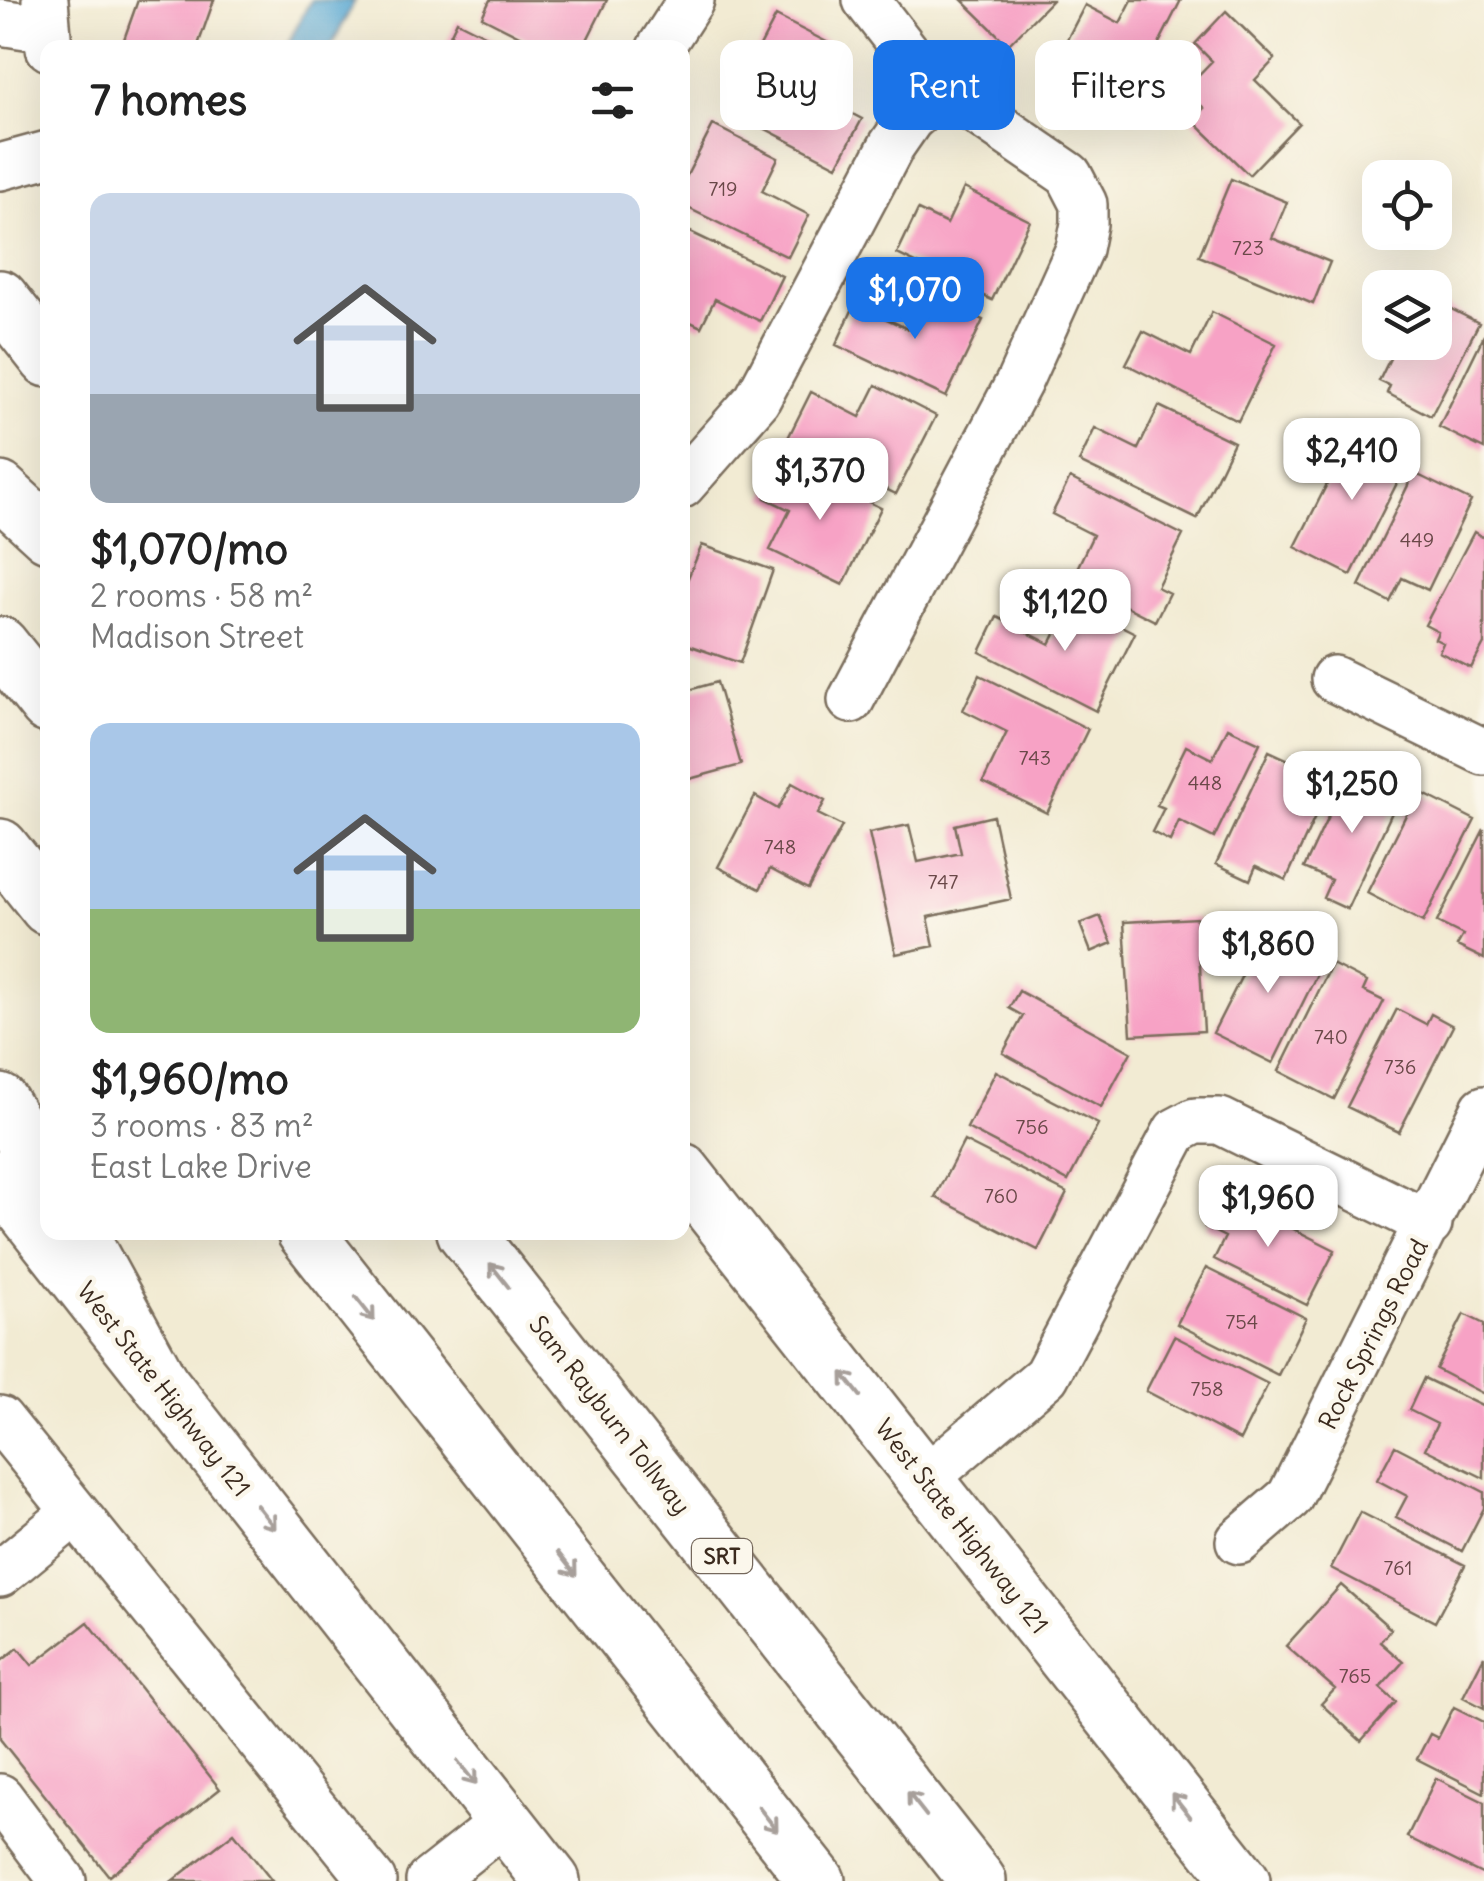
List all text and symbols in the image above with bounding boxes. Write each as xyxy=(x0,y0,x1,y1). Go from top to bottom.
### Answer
chip: Buy xyxy=(720,40,853,130)
chip: Rent xyxy=(873,40,1015,130)
chip: Filters xyxy=(1035,40,1201,130)
icon: filters xyxy=(585,73,640,128)
text: 7 homes xyxy=(90,74,247,126)
map controls xyxy=(1362,160,1452,360)
button: locate xyxy=(1362,160,1452,250)
house number: 719 xyxy=(708,176,738,201)
house number: 723 xyxy=(1232,235,1264,260)
pin: $1,070 xyxy=(834,257,996,342)
icon: home xyxy=(275,258,455,438)
text: $1,070 xyxy=(868,269,962,310)
button: layers xyxy=(1362,270,1452,360)
pin: $2,410 xyxy=(1271,418,1433,503)
text: $2,410 xyxy=(1305,430,1399,471)
pin: $1,370 xyxy=(739,438,901,523)
text: $1,370 xyxy=(774,450,866,491)
text: $1,070/mo xyxy=(90,523,288,575)
house number: 449 xyxy=(1400,527,1434,552)
pin: $1,120 xyxy=(984,569,1146,654)
text: 2 rooms · 58 m² xyxy=(90,575,313,616)
text: $1,120 xyxy=(1022,581,1108,622)
text: Madison Street xyxy=(90,616,304,657)
house number: 743 xyxy=(1019,745,1051,770)
pin: $1,250 xyxy=(1271,751,1433,836)
text: $1,250 xyxy=(1305,763,1399,804)
house number: 448 xyxy=(1188,770,1222,795)
icon: home xyxy=(275,788,455,968)
house number: 748 xyxy=(764,834,796,859)
house number: 747 xyxy=(928,869,958,894)
pin: $1,860 xyxy=(1187,911,1349,996)
text: $1,860 xyxy=(1221,923,1315,964)
house number: 740 xyxy=(1314,1024,1348,1049)
text: $1,960/mo xyxy=(90,1053,289,1105)
house number: 736 xyxy=(1384,1054,1416,1079)
text: 3 rooms · 83 m² xyxy=(90,1105,314,1146)
house number: 756 xyxy=(1016,1114,1048,1139)
text: East Lake Drive xyxy=(90,1146,312,1187)
pin: $1,960 xyxy=(1187,1165,1349,1250)
text: $1,960 xyxy=(1221,1177,1315,1218)
house number: 760 xyxy=(984,1183,1018,1208)
street label: Rock Springs Road xyxy=(1311,1233,1435,1435)
one-way arrow xyxy=(488,1262,510,1288)
street label: West State Highway 121 xyxy=(70,1275,258,1503)
one-way arrow xyxy=(355,1295,376,1322)
street label: Sam Rayburn Tollway xyxy=(522,1309,698,1521)
house number: 754 xyxy=(1226,1309,1258,1334)
one-way arrow xyxy=(840,1371,861,1398)
house number: 758 xyxy=(1191,1376,1223,1401)
street label: West State Highway 121 xyxy=(868,1412,1056,1640)
one-way arrow xyxy=(255,1504,277,1530)
road number: SRT xyxy=(692,1539,752,1573)
one-way arrow xyxy=(556,1550,577,1577)
house number: 761 xyxy=(1383,1555,1413,1580)
house number: 765 xyxy=(1339,1663,1371,1688)
one-way arrow xyxy=(456,1759,478,1785)
one-way arrow xyxy=(906,1792,928,1818)
one-way arrow xyxy=(1171,1792,1192,1819)
one-way arrow xyxy=(757,1805,778,1832)

